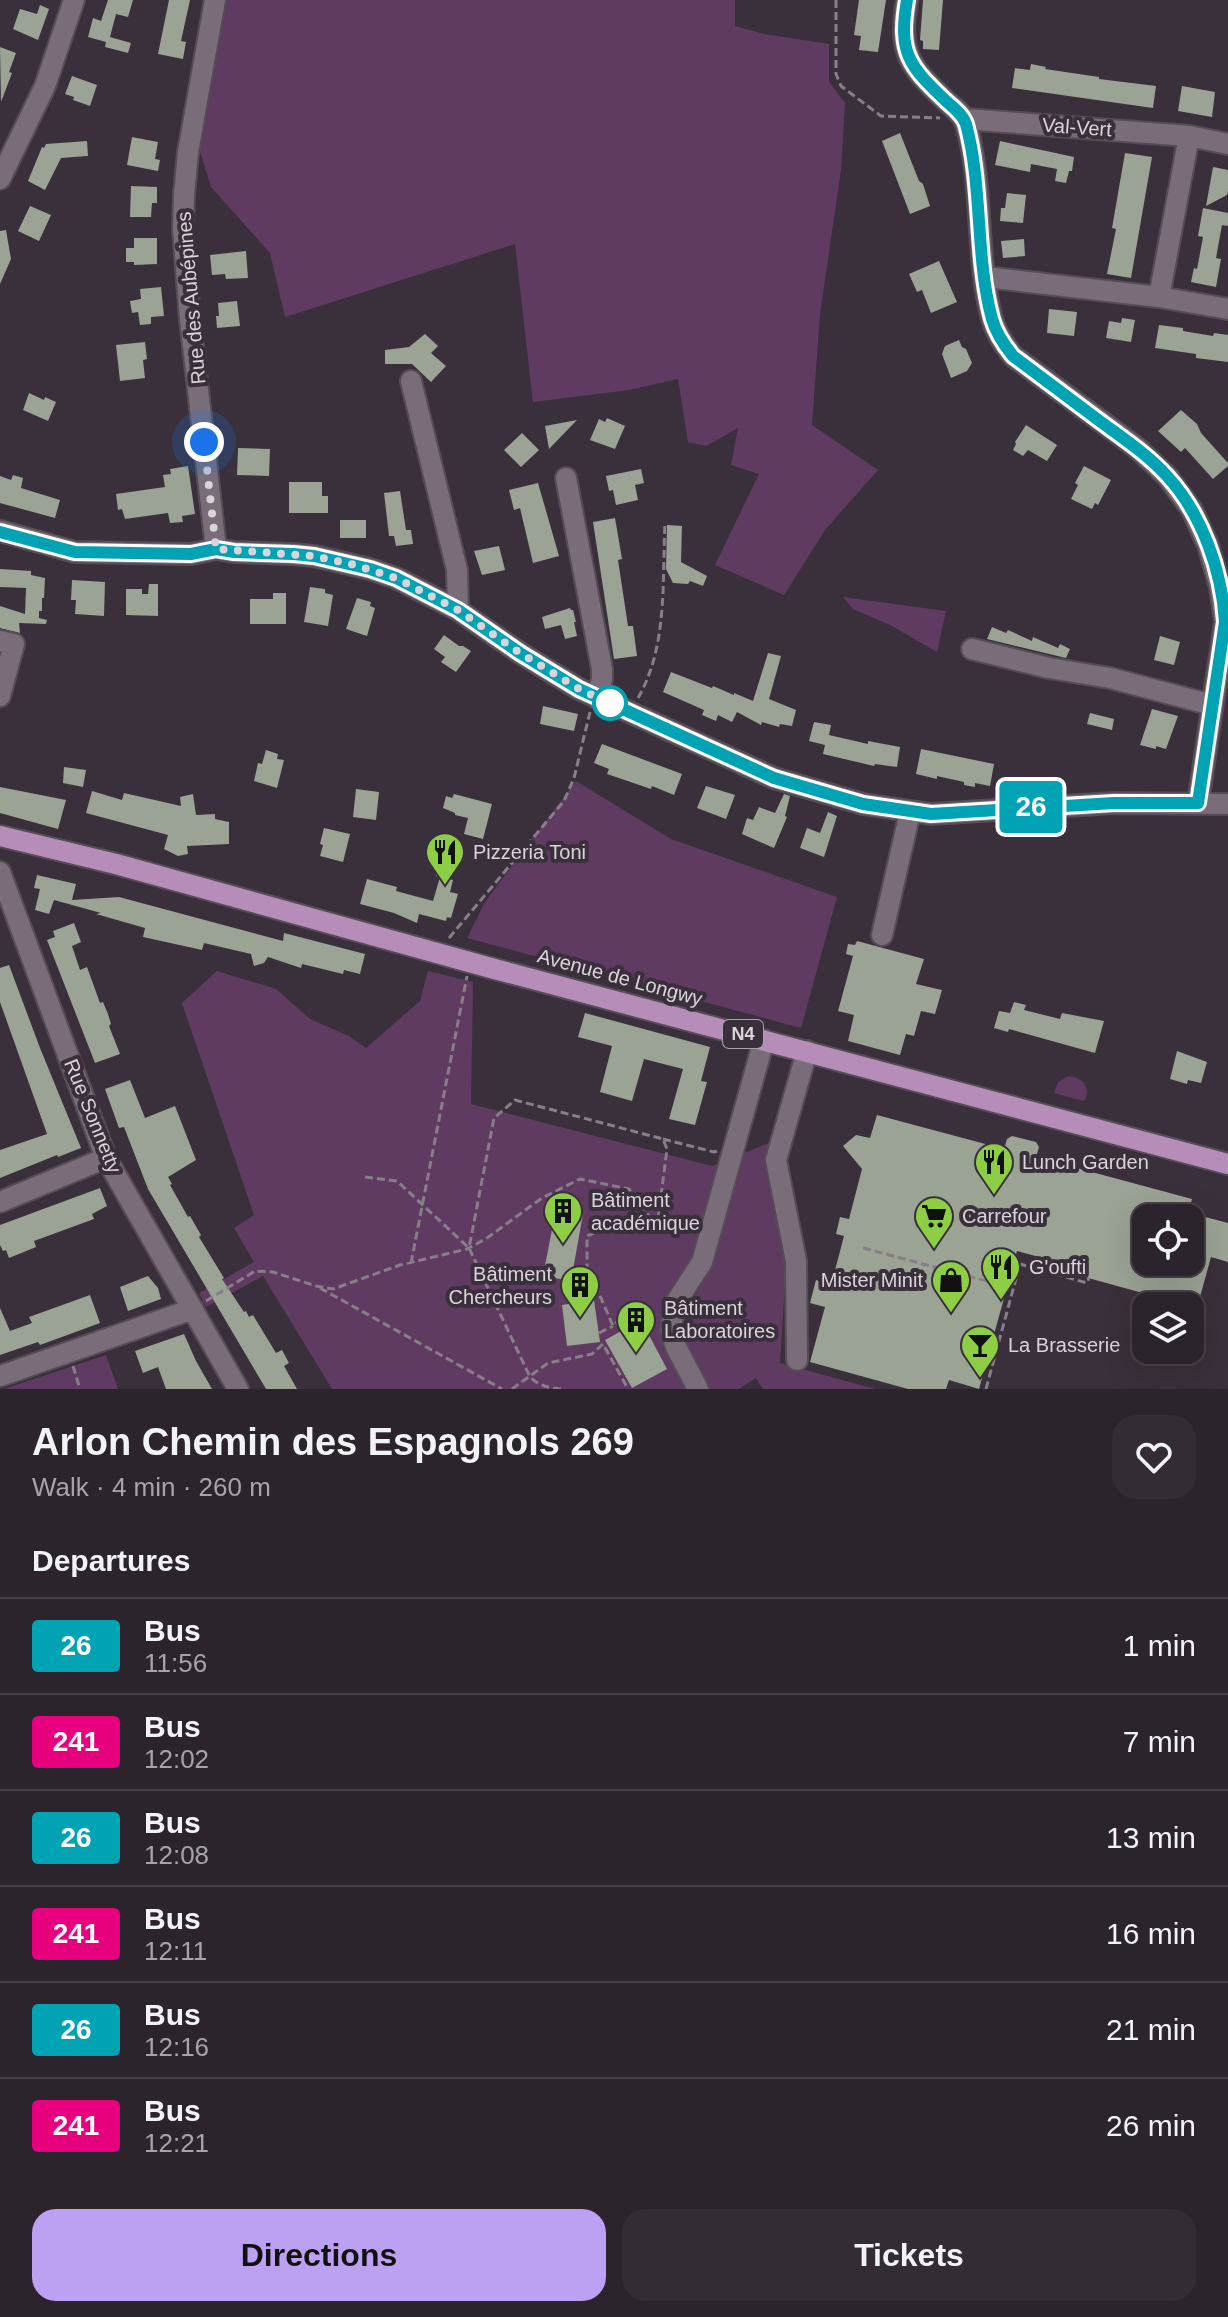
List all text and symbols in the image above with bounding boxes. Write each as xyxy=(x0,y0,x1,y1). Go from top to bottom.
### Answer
street label: Val-Vert xyxy=(1041,114,1113,140)
street label: Rue des Aubépines xyxy=(172,211,210,385)
your location xyxy=(184,422,224,462)
unlabelled marker xyxy=(593,686,627,720)
line badge: 26 xyxy=(995,781,1067,833)
text: 26 xyxy=(1015,791,1047,822)
restaurant icon: Pizzeria Toni xyxy=(424,831,466,886)
place label: Pizzeria Toni xyxy=(473,841,586,863)
street label: Avenue de Longwy xyxy=(535,944,705,1010)
road number: N4 xyxy=(723,1020,763,1048)
street label: Rue Sonnetty xyxy=(60,1056,126,1176)
restaurant icon: Lunch Garden xyxy=(973,1141,1015,1196)
place label: Lunch Garden xyxy=(1022,1151,1149,1173)
place label: Bâtiment académique xyxy=(591,1189,700,1234)
building icon: Bâtiment académique xyxy=(542,1190,584,1245)
supermarket icon: Carrefour xyxy=(913,1195,955,1250)
map controls xyxy=(1132,1204,1204,1364)
button: locate xyxy=(1132,1204,1204,1276)
place label: Carrefour xyxy=(962,1205,1047,1227)
restaurant icon: G'oufti xyxy=(980,1246,1022,1301)
place label: G'oufti xyxy=(1029,1256,1086,1278)
shop icon: Mister Minit xyxy=(930,1259,972,1314)
place label: Bâtiment Chercheurs xyxy=(449,1263,552,1308)
building icon: Bâtiment Chercheurs xyxy=(559,1264,601,1319)
place label: Mister Minit xyxy=(821,1269,923,1291)
button: layers xyxy=(1132,1292,1204,1364)
place label: Bâtiment Laboratoires xyxy=(664,1297,775,1342)
building icon: Bâtiment Laboratoires xyxy=(615,1299,657,1354)
bar icon: La Brasserie xyxy=(959,1324,1001,1379)
place label: La Brasserie xyxy=(1008,1334,1120,1356)
button: heart xyxy=(1112,1415,1196,1499)
text: Arlon Chemin des Espagnols 269 xyxy=(32,1421,634,1463)
text: Walk · 4 min · 260 m xyxy=(32,1472,271,1502)
text: Departures xyxy=(32,1544,190,1577)
text: Bus xyxy=(144,1614,201,1647)
text: 1 min xyxy=(1123,1629,1196,1662)
text: 26 xyxy=(60,1630,92,1661)
text: 11:56 xyxy=(144,1648,207,1678)
text: Bus xyxy=(144,1710,201,1743)
text: 7 min xyxy=(1123,1725,1196,1758)
text: 241 xyxy=(53,1726,99,1757)
text: 12:02 xyxy=(144,1744,209,1774)
text: Bus xyxy=(144,1806,201,1839)
text: 13 min xyxy=(1106,1821,1196,1854)
text: 26 xyxy=(60,1822,92,1853)
text: 12:08 xyxy=(144,1840,209,1870)
text: Bus xyxy=(144,1902,201,1935)
text: 16 min xyxy=(1106,1917,1196,1950)
text: 241 xyxy=(53,1918,99,1949)
text: 12:11 xyxy=(144,1936,207,1966)
text: Bus xyxy=(144,1998,201,2031)
text: 21 min xyxy=(1106,2013,1196,2046)
text: 26 xyxy=(60,2014,92,2045)
text: 12:16 xyxy=(144,2032,209,2062)
text: Bus xyxy=(144,2094,201,2127)
text: 26 min xyxy=(1106,2109,1196,2142)
text: 241 xyxy=(53,2110,99,2141)
text: 12:21 xyxy=(144,2128,209,2158)
button: Directions xyxy=(32,2209,606,2301)
button: Tickets xyxy=(622,2209,1196,2301)

